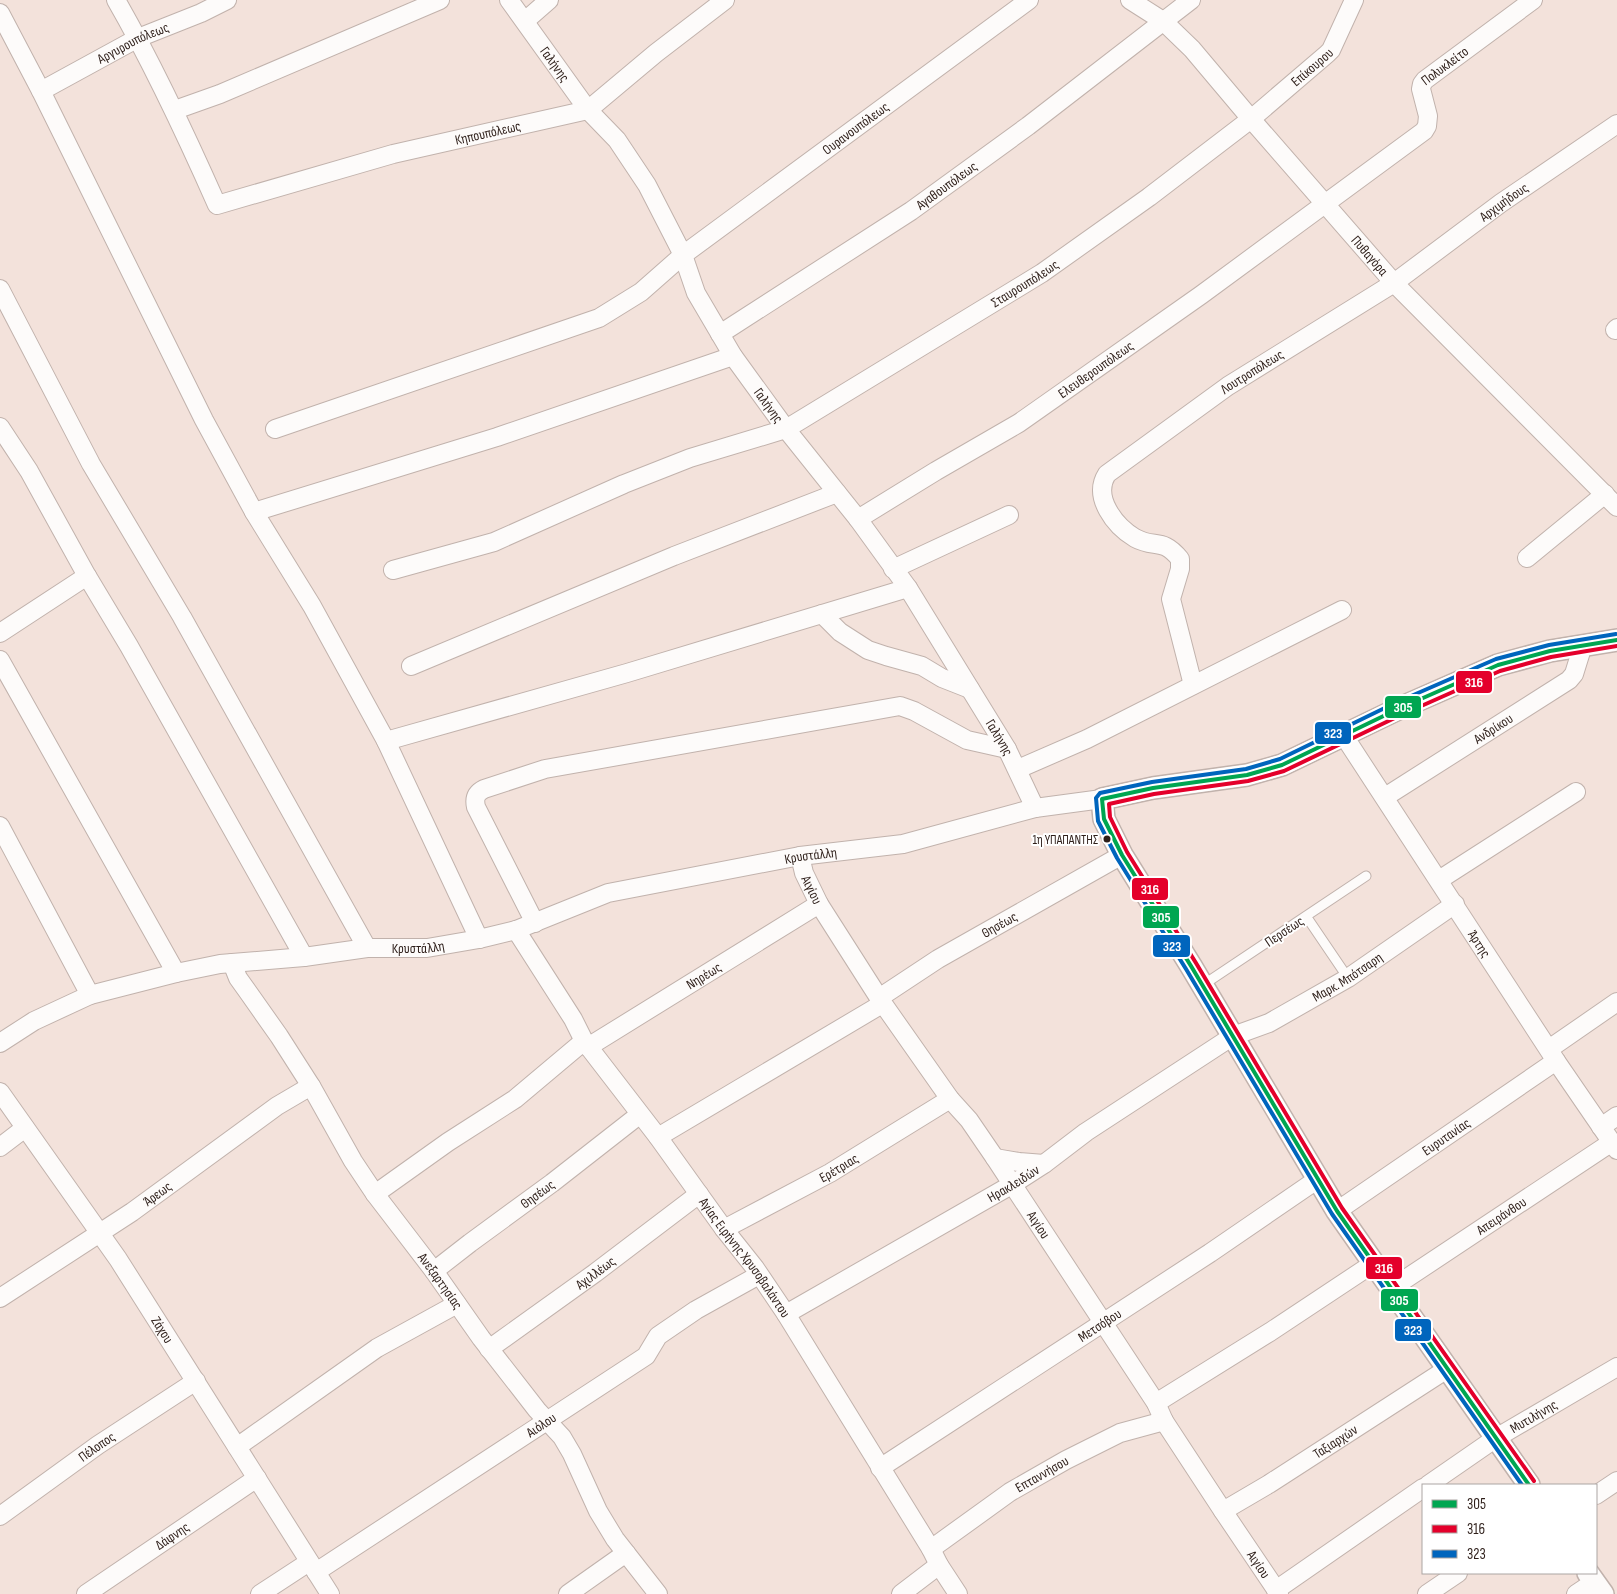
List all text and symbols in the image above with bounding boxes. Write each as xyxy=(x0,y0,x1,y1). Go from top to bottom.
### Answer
street label: Αργυρουπόλεως xyxy=(94,19,171,68)
street label: Πολυκλείτο xyxy=(1418,43,1472,89)
street label: Γαλήνης xyxy=(536,44,573,85)
street label: Επίκουρου xyxy=(1288,45,1337,90)
street label: Ουρανουπόλεως xyxy=(819,98,892,158)
street label: Κηπουπόλεως xyxy=(453,117,522,149)
street label: Αγαθουπόλεως xyxy=(912,158,981,214)
street label: Αρχιμήδους xyxy=(1475,179,1532,226)
street label: Πυθαγόρα xyxy=(1348,232,1392,279)
street label: Σταυρουπόλεως xyxy=(988,256,1062,311)
street label: Ελευθερουπόλεως xyxy=(1055,337,1137,402)
street label: Λουτροπόλεως xyxy=(1216,346,1287,398)
street label: Γαλήνης xyxy=(750,385,787,426)
line badge: 316 xyxy=(1455,670,1493,694)
text: 316 xyxy=(1465,674,1484,691)
line badge: 305 xyxy=(1384,695,1422,719)
text: 305 xyxy=(1393,699,1413,716)
street label: Ανδρίκου xyxy=(1470,710,1516,748)
street label: Γαλήνης xyxy=(982,716,1017,758)
line badge: 323 xyxy=(1314,721,1352,745)
text: 323 xyxy=(1324,725,1342,742)
place label: 1η ΥΠΑΠΑΝΤΗΣ xyxy=(1032,832,1098,848)
marker: 1η ΥΠΑΠΑΝΤΗΣ xyxy=(1102,834,1112,844)
street label: Κρυστάλλη xyxy=(783,844,838,868)
street label: Αιγίου xyxy=(797,872,826,907)
line badge: 316 xyxy=(1131,877,1169,901)
text: 316 xyxy=(1141,881,1160,898)
line badge: 305 xyxy=(1142,905,1180,929)
street label: Θησέως xyxy=(979,908,1020,942)
text: 305 xyxy=(1151,909,1171,926)
street label: Περσέως xyxy=(1262,912,1307,951)
street label: Άρτης xyxy=(1464,927,1494,961)
line badge: 323 xyxy=(1152,934,1191,958)
street label: Κρυστάλλη xyxy=(392,937,446,957)
text: 323 xyxy=(1163,938,1181,955)
street label: Μαρκ. Μπότσαρη xyxy=(1309,949,1386,1006)
street label: Νηρέως xyxy=(683,959,725,993)
street label: Ευρυτανίας xyxy=(1419,1114,1473,1159)
street label: Ερέτριας xyxy=(816,1150,862,1186)
street label: Ηρακλειδών xyxy=(984,1161,1043,1206)
street label: Θησέως xyxy=(517,1176,558,1212)
street label: Άρεως xyxy=(140,1178,175,1210)
street label: Απειράνθου xyxy=(1472,1193,1530,1239)
street label: Αγίας Ειρήνης Χρυσοβαλάντου xyxy=(695,1194,794,1321)
street label: Αιγίου xyxy=(1023,1207,1054,1242)
street label: Ανεξαρτησίας xyxy=(414,1249,466,1313)
street label: Αχιλλέως xyxy=(572,1253,619,1294)
line badge: 316 xyxy=(1365,1256,1403,1280)
text: 316 xyxy=(1375,1260,1394,1277)
line badge: 305 xyxy=(1380,1288,1419,1312)
text: 305 xyxy=(1389,1292,1409,1309)
street label: Μετσόβου xyxy=(1075,1305,1125,1346)
street label: Ζάχου xyxy=(147,1313,177,1346)
line badge: 323 xyxy=(1394,1318,1432,1342)
text: 323 xyxy=(1404,1322,1422,1339)
street label: Μυτιλήνης xyxy=(1507,1396,1560,1437)
street label: Αιόλου xyxy=(522,1409,560,1442)
street label: Ταξιαρχών xyxy=(1310,1421,1361,1462)
street label: Πέλοπος xyxy=(75,1428,118,1466)
street label: Επταννήσου xyxy=(1012,1452,1072,1496)
legend xyxy=(1422,1484,1597,1574)
text: 305 xyxy=(1467,1495,1486,1514)
street label: Δάφνης xyxy=(152,1518,193,1554)
text: 316 xyxy=(1467,1520,1485,1539)
text: 323 xyxy=(1467,1545,1486,1564)
street label: Αιγίου xyxy=(1243,1547,1274,1582)

